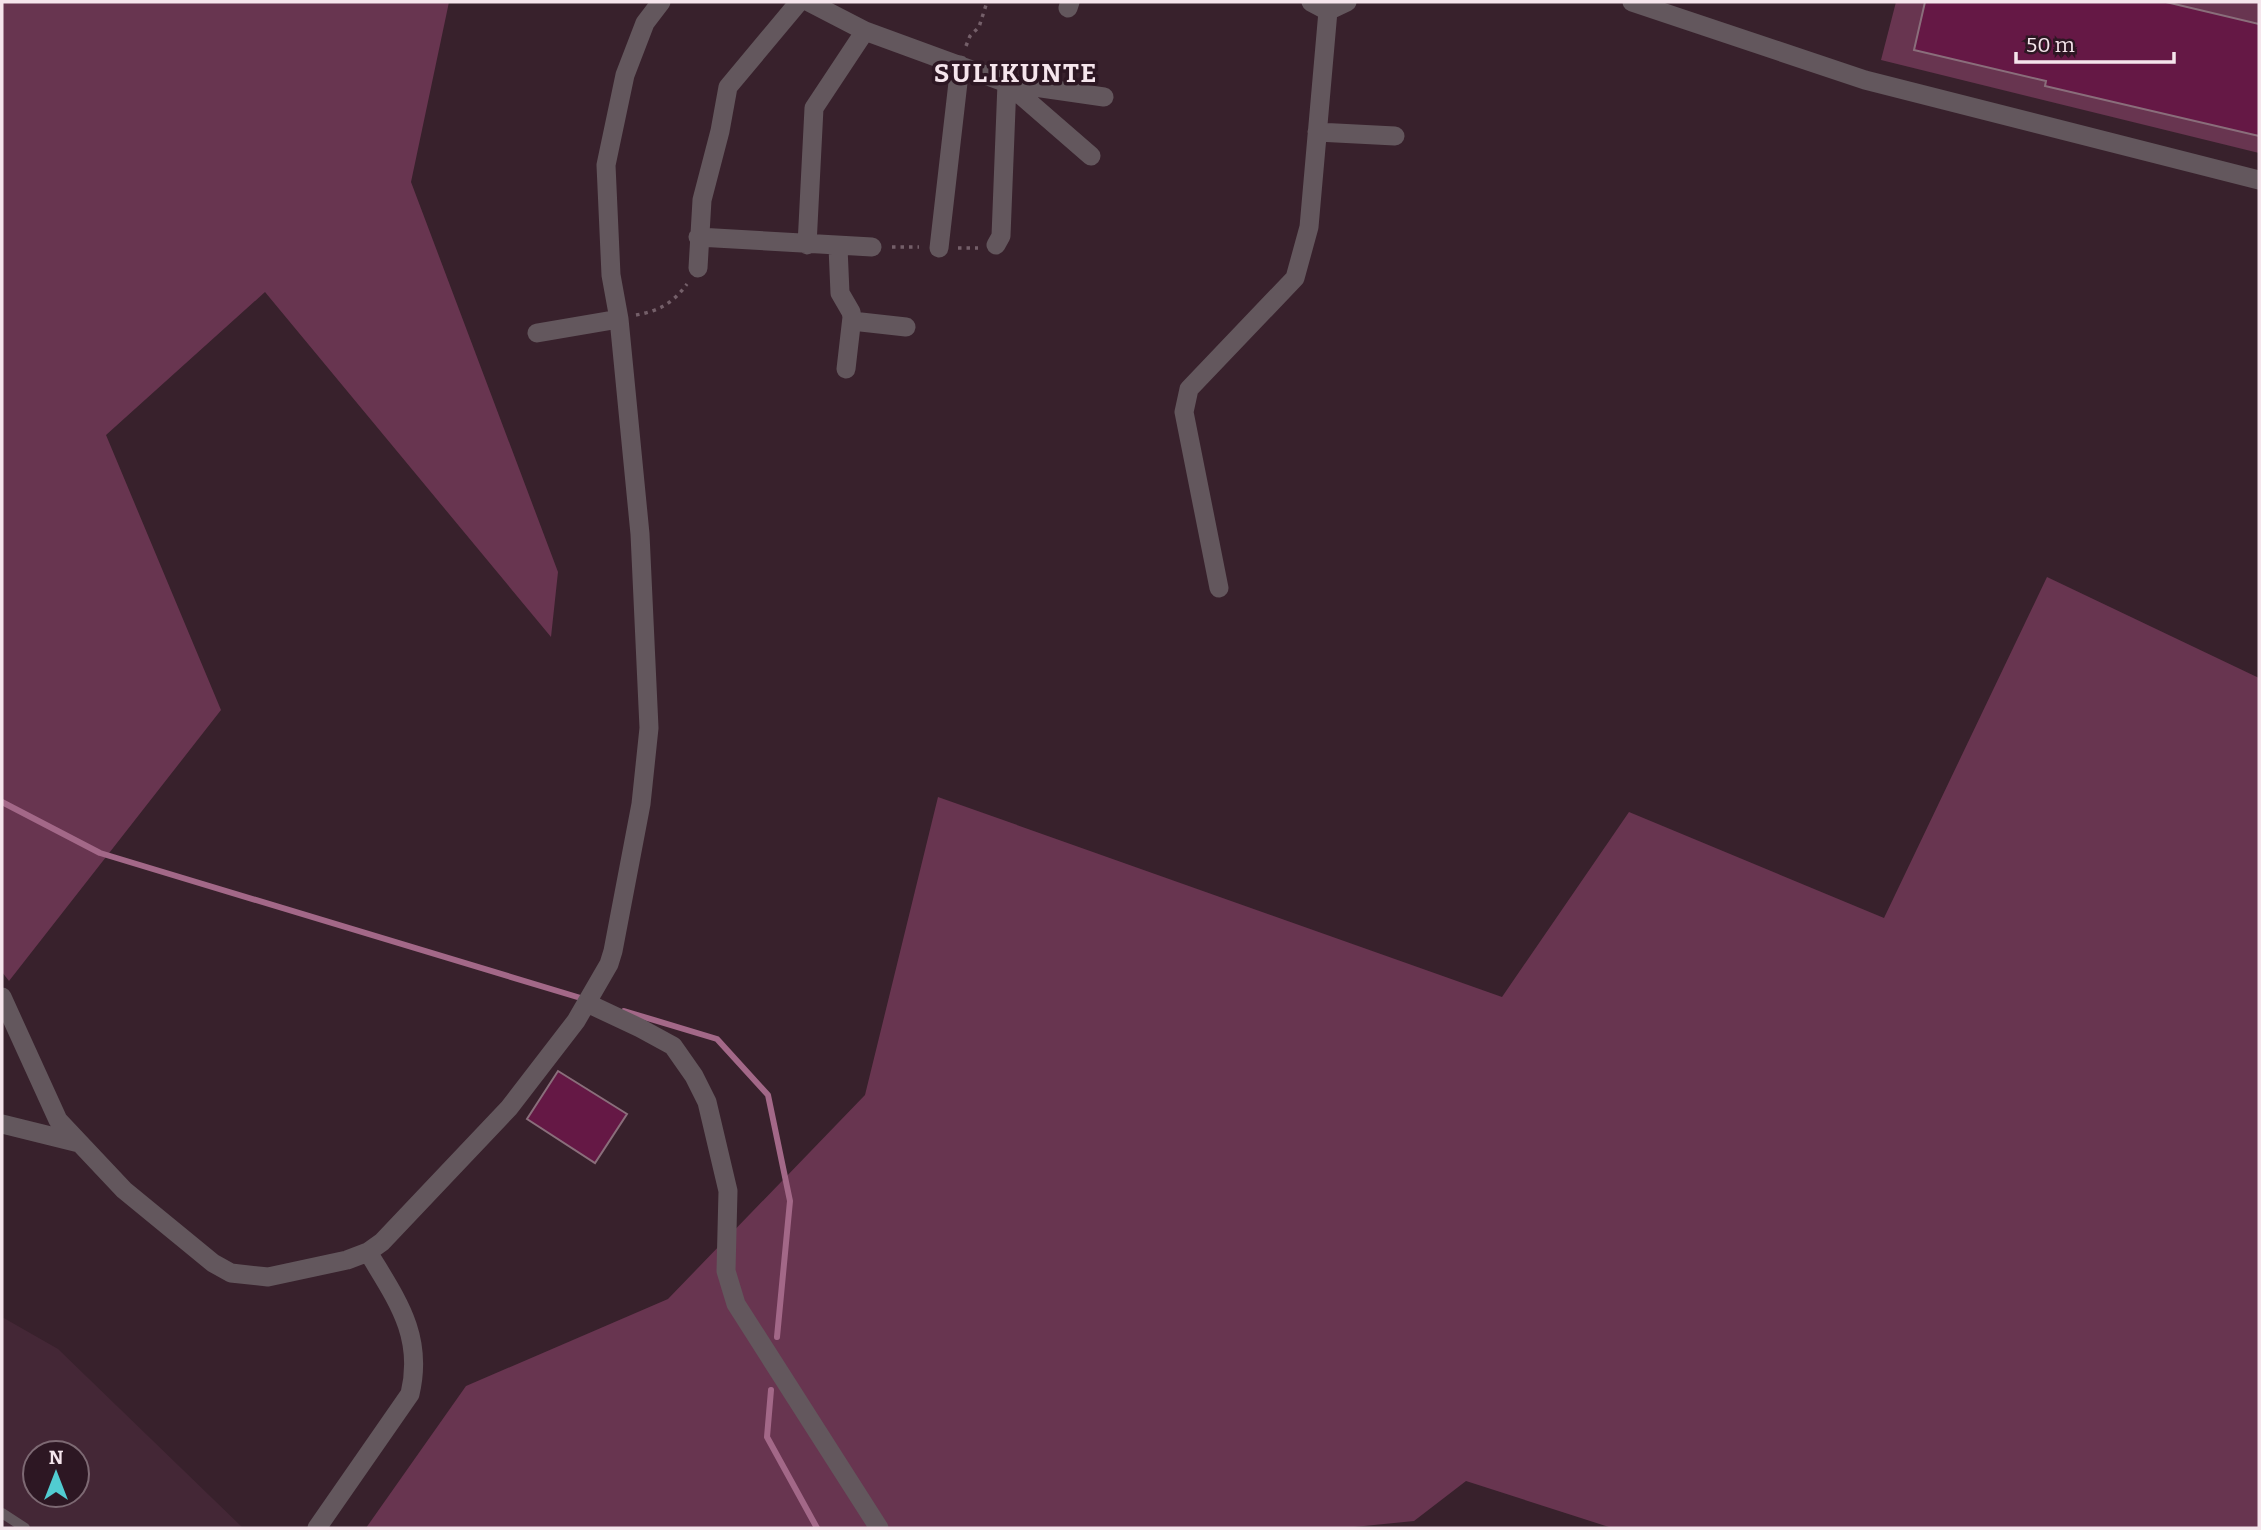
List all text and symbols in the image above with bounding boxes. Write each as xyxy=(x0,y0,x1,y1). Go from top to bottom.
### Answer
scale bar xyxy=(2016,21,2174,65)
text: 50 m xyxy=(2026,32,2075,58)
district label: SULIKUNTE xyxy=(934,58,1098,89)
north arrow xyxy=(21,1439,91,1509)
text: N xyxy=(49,1446,64,1469)

